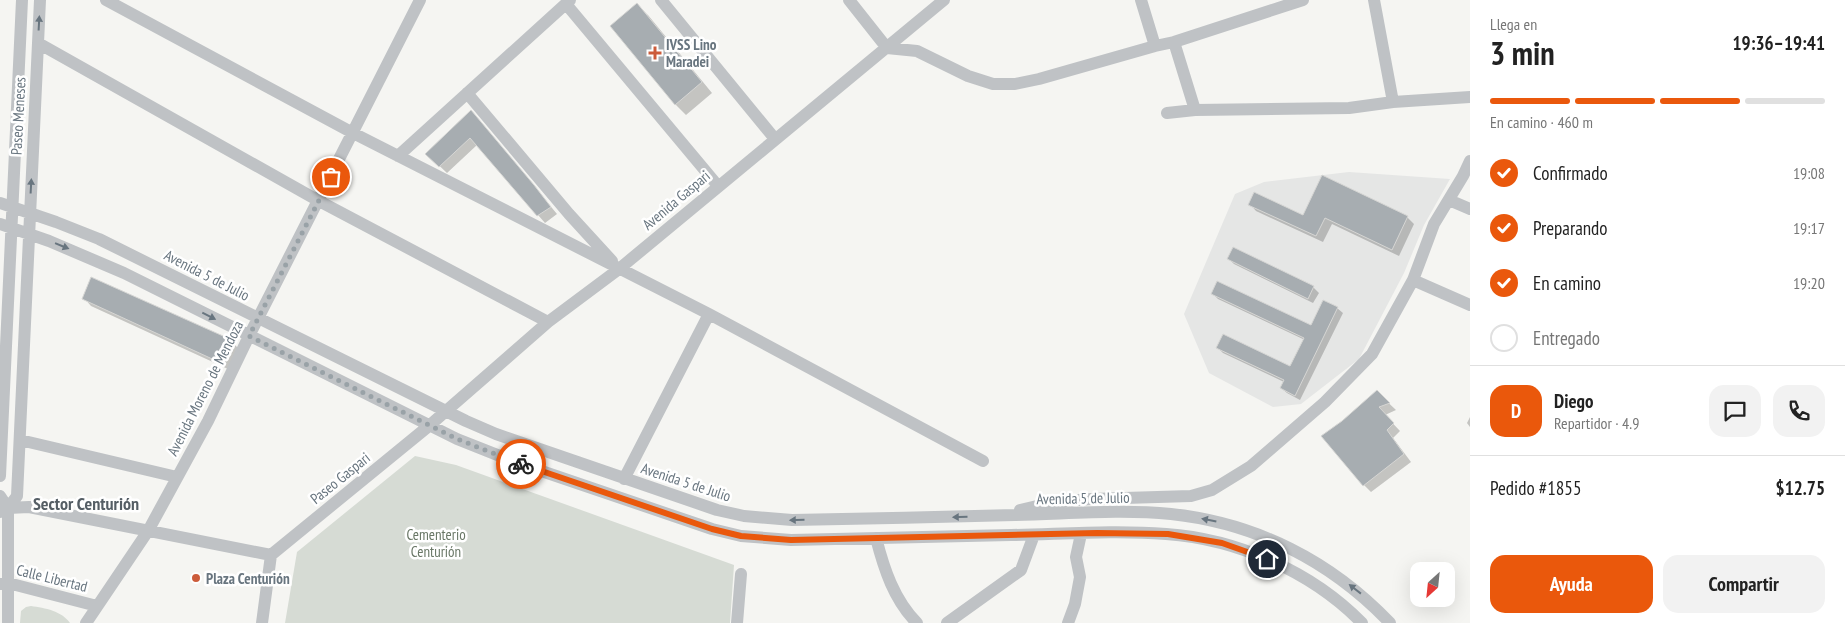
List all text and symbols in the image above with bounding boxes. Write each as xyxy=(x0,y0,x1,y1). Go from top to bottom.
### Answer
text: Llega en xyxy=(1490,14,1537,34)
one-way arrow xyxy=(35,15,43,31)
text: 19:36–19:41 xyxy=(1732,31,1825,55)
text: 3 min xyxy=(1490,32,1555,74)
place label: IVSS Lino Maradei xyxy=(666,35,717,71)
marker: IVSS Lino Maradei xyxy=(648,46,662,60)
street label: Paseo Meneses xyxy=(6,77,30,155)
text: En camino · 460 m xyxy=(1490,112,1593,132)
pin xyxy=(310,156,352,198)
icon: check xyxy=(1490,159,1518,187)
text: Confirmado xyxy=(1533,161,1608,185)
icon: bag xyxy=(317,163,345,191)
text: 19:08 xyxy=(1793,163,1825,183)
street label: Avenida Gaspari xyxy=(638,166,714,234)
one-way arrow xyxy=(28,177,36,193)
icon: check xyxy=(1490,214,1518,242)
text: Preparando xyxy=(1533,216,1608,240)
text: 19:17 xyxy=(1793,218,1825,238)
one-way arrow xyxy=(55,243,70,251)
street label: Avenida 5 de Julio xyxy=(161,245,253,305)
icon: check xyxy=(1490,269,1518,297)
text: En camino xyxy=(1533,271,1601,295)
text: 19:20 xyxy=(1793,273,1825,293)
one-way arrow xyxy=(202,312,216,320)
street label: Avenida Moreno de Mendoza xyxy=(163,317,247,459)
text: Entregado xyxy=(1533,326,1600,350)
button: chat xyxy=(1709,385,1761,437)
button: phone xyxy=(1773,385,1825,437)
text: Diego xyxy=(1554,389,1593,413)
text: D xyxy=(1511,399,1521,423)
text: Repartidor · 4.9 xyxy=(1554,413,1639,433)
courier xyxy=(496,439,546,489)
street label: Paseo Gaspari xyxy=(306,448,374,508)
icon: bike xyxy=(507,450,535,478)
street label: Avenida 5 de Julio xyxy=(639,459,733,505)
text: Pedido #1855 xyxy=(1490,476,1581,500)
text: $12.75 xyxy=(1776,476,1825,500)
street label: Avenida 5 de Julio xyxy=(1036,488,1130,508)
district label: Sector Centurión xyxy=(33,492,139,515)
one-way arrow xyxy=(952,513,968,521)
one-way arrow xyxy=(789,516,805,524)
one-way arrow xyxy=(1202,516,1217,524)
park label: Cementerio Centurión xyxy=(406,525,466,561)
pin xyxy=(1246,538,1288,580)
icon: home xyxy=(1253,545,1281,573)
button: Ayuda xyxy=(1490,555,1653,613)
button: Compartir xyxy=(1663,555,1825,613)
street label: Calle Libertad xyxy=(15,560,89,596)
north arrow xyxy=(1410,562,1455,608)
map controls xyxy=(1410,562,1455,607)
place label: Plaza Centurión xyxy=(206,569,290,588)
marker: Plaza Centurión xyxy=(190,572,202,584)
one-way arrow xyxy=(1349,584,1362,595)

